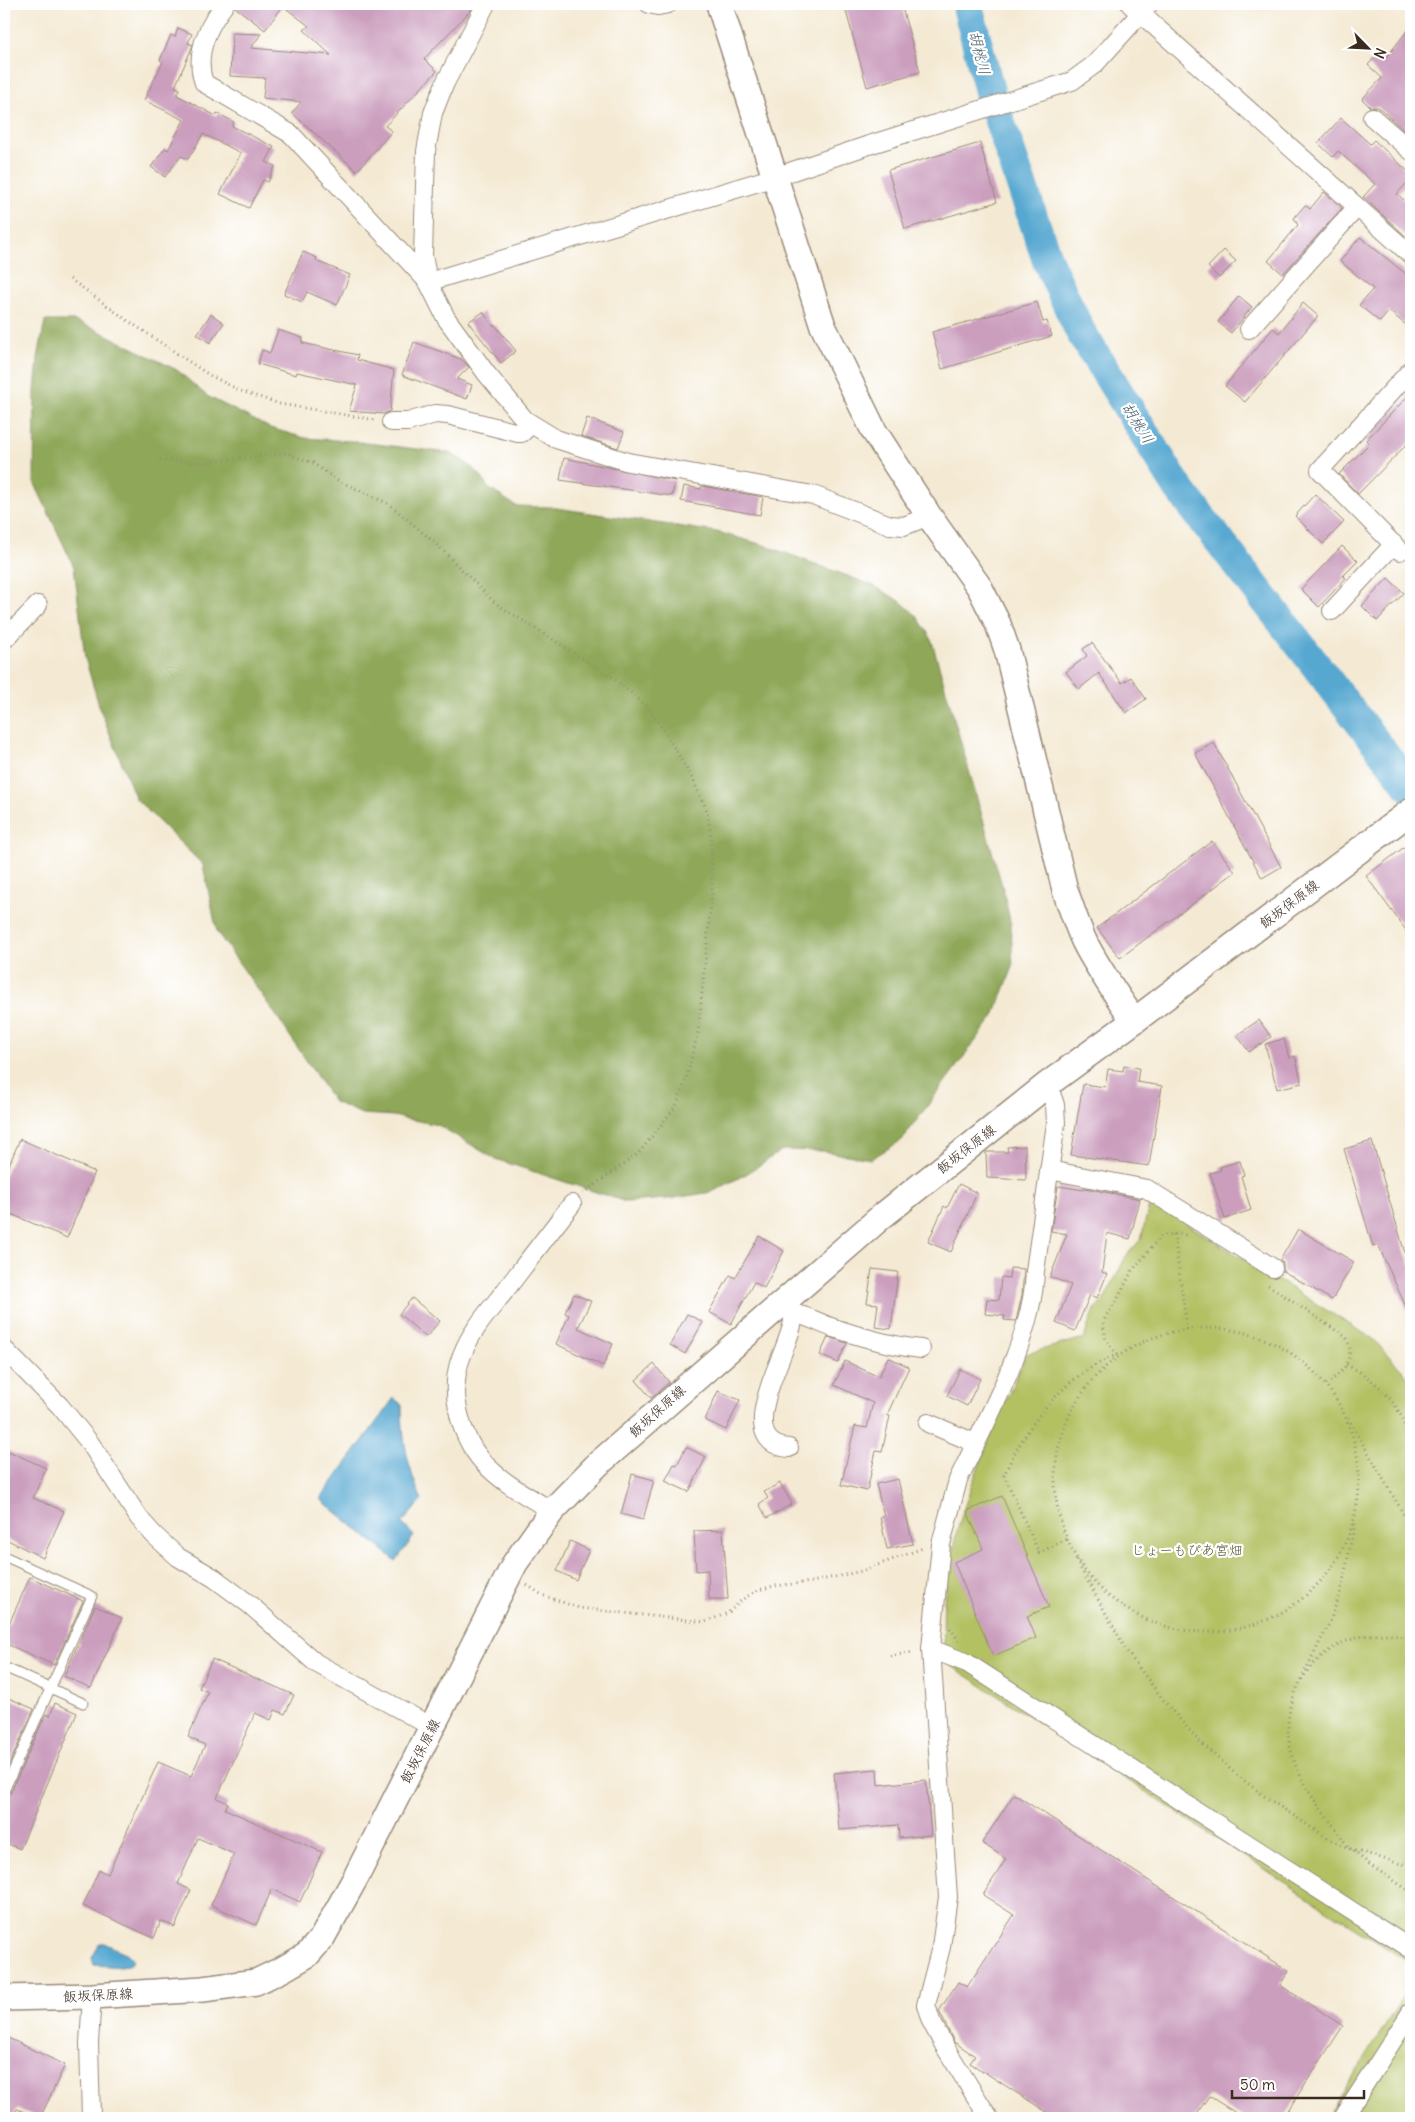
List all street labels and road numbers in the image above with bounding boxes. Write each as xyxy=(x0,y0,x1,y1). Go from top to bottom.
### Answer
street label: 飯坂保原線 xyxy=(1256,876,1322,932)
street label: 飯坂保原線 xyxy=(933,1120,999,1178)
street label: 飯坂保原線 xyxy=(625,1381,689,1441)
street label: 飯坂保原線 xyxy=(396,1716,444,1786)
street label: 飯坂保原線 xyxy=(63,1984,133,2006)

